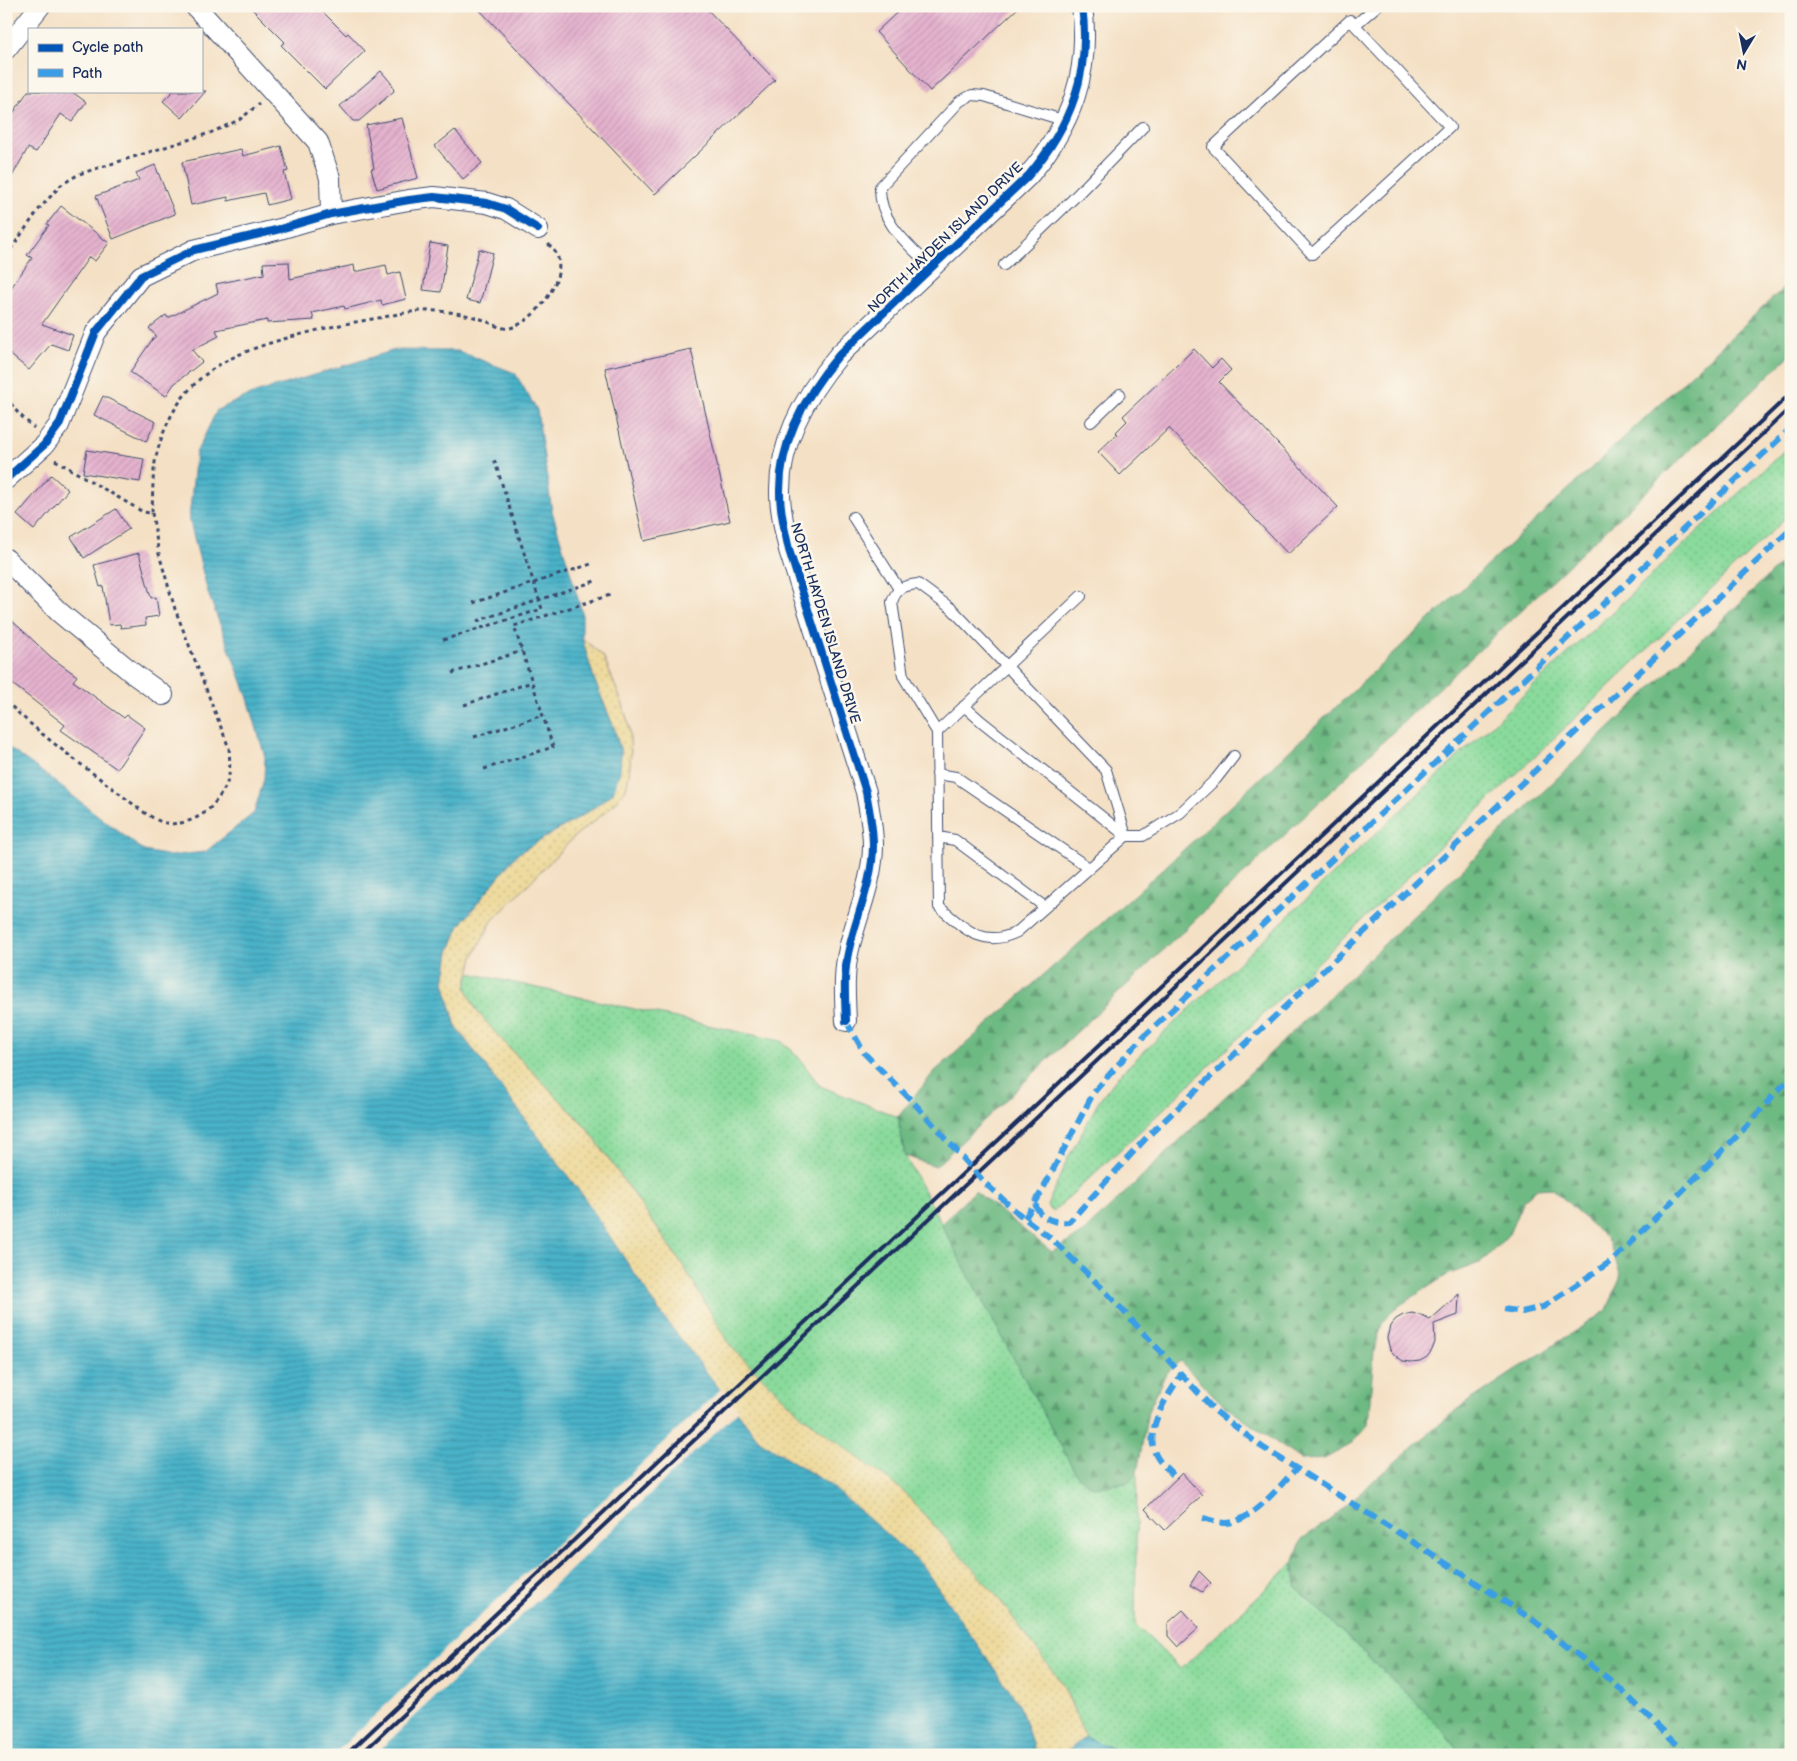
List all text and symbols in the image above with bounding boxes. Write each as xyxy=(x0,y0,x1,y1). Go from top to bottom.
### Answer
legend xyxy=(28,28,202,92)
north arrow xyxy=(1720,28,1770,78)
text: Cycle path xyxy=(72,38,143,57)
text: N xyxy=(1735,55,1748,74)
text: Path xyxy=(72,64,102,83)
street label: NORTH HAYDEN ISLAND DRIVE xyxy=(864,159,1027,316)
street label: NORTH HAYDEN ISLAND DRIVE xyxy=(787,521,864,726)

